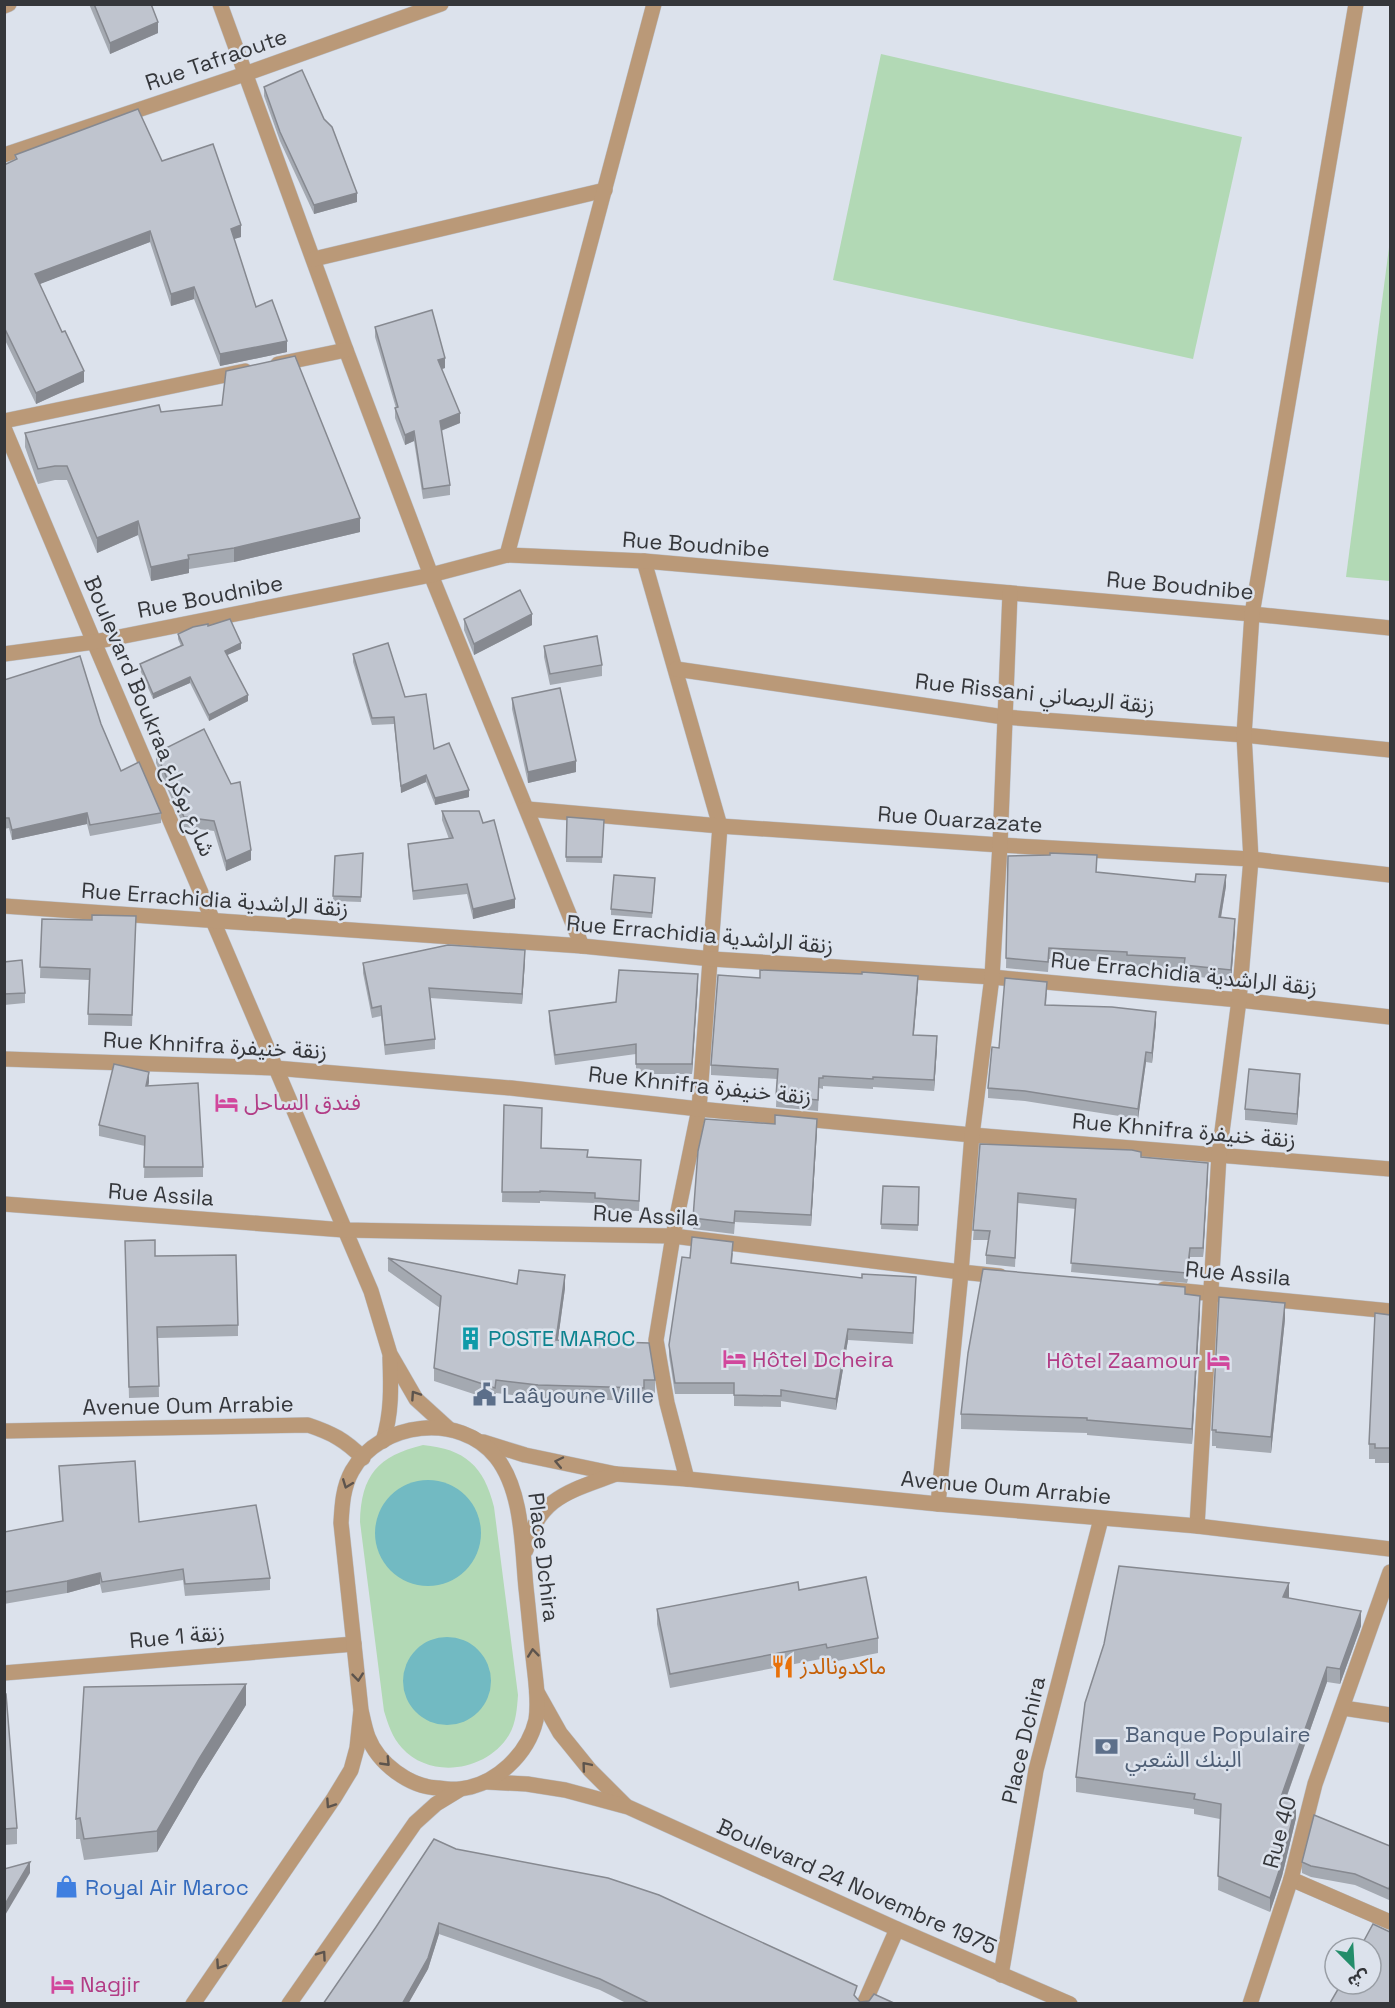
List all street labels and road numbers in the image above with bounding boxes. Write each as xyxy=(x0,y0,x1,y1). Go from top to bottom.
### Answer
street label: Rue Tafraoute xyxy=(141,22,291,96)
street label: Rue Boudnibe xyxy=(621,525,771,563)
street label: Rue Boudnibe xyxy=(1105,565,1255,605)
street label: Rue Boudnibe xyxy=(135,568,285,624)
street label: Boulevard Boukraa شارع بوكراع xyxy=(75,571,222,862)
street label: Rue Rissani زنقة الريصاني xyxy=(913,666,1156,723)
street label: Rue Ouarzazate xyxy=(877,799,1043,839)
street label: Rue Errachidia زنقة الراشدية xyxy=(80,876,350,922)
street label: Rue Errachidia زنقة الراشدية xyxy=(565,908,835,960)
street label: Rue Errachidia زنقة الراشدية xyxy=(1049,945,1319,1001)
street label: Rue Khnifra زنقة خنيفرة xyxy=(102,1025,328,1065)
street label: Rue Khnifra زنقة خنيفرة xyxy=(587,1059,813,1111)
street label: Rue Khnifra زنقة خنيفرة xyxy=(1071,1106,1297,1154)
street label: Rue Assila xyxy=(107,1176,215,1212)
street label: Rue Assila xyxy=(592,1198,700,1232)
street label: Rue Assila xyxy=(1184,1254,1292,1292)
street label: Avenue Oum Arrabie xyxy=(82,1389,294,1421)
street label: Avenue Oum Arrabie xyxy=(900,1464,1112,1510)
street label: Place Dchira xyxy=(522,1491,566,1624)
street label: Rue 1 زنقة xyxy=(128,1618,226,1654)
street label: Place Dchira xyxy=(995,1673,1051,1806)
street label: Rue 40 xyxy=(1256,1793,1302,1871)
street label: Boulevard 24 Novembre 1975 xyxy=(713,1812,1001,1960)

